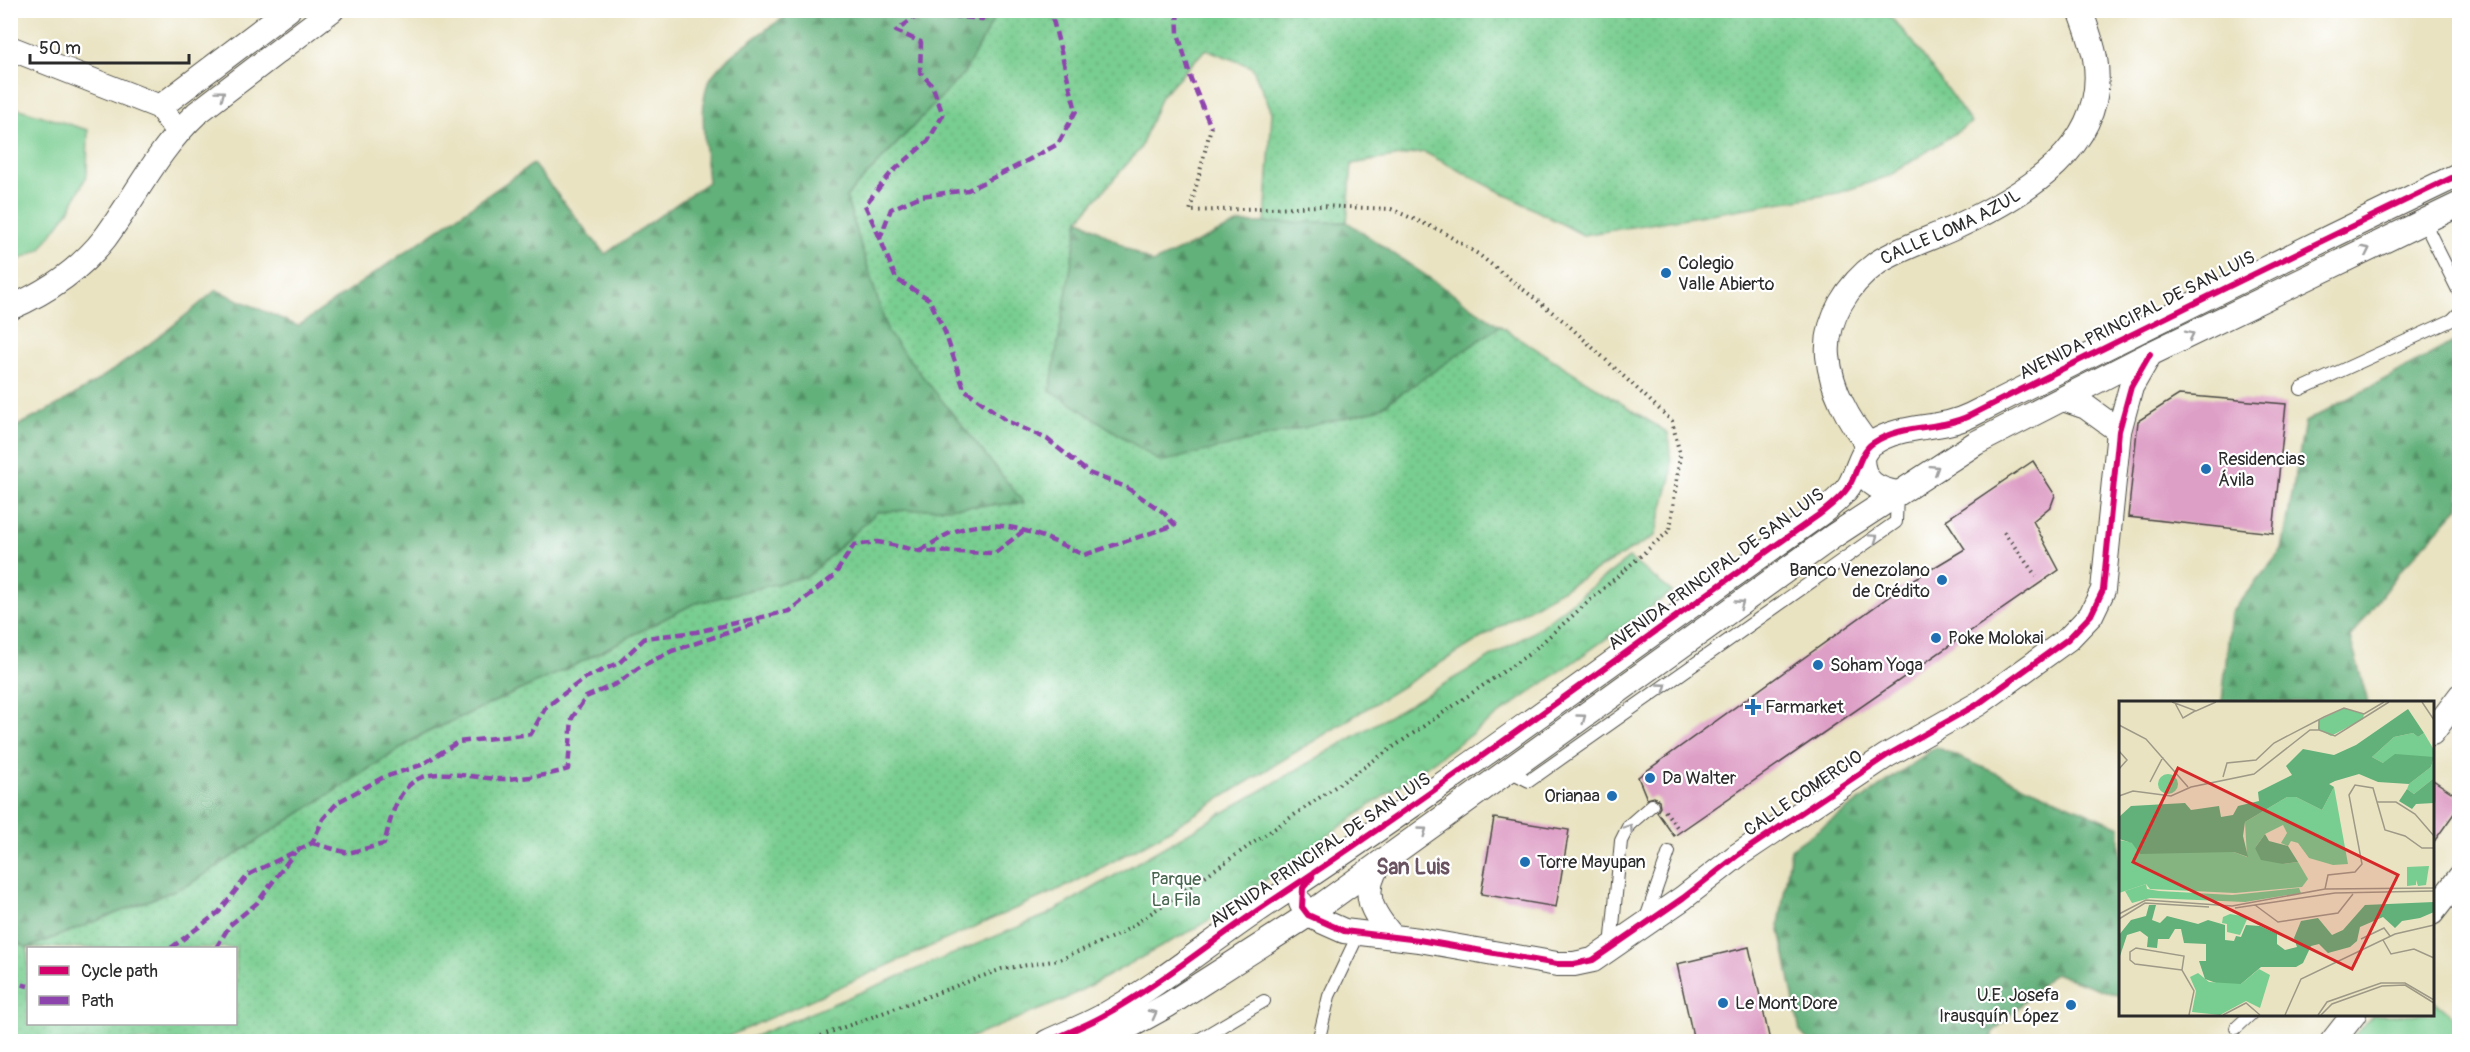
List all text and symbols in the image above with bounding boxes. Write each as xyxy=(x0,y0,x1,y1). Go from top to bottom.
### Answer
scale bar xyxy=(30,27,189,65)
text: 50 m xyxy=(39,37,81,60)
one-way arrow xyxy=(215,90,226,101)
street label: CALLE LOMA AZUL xyxy=(1876,184,2025,271)
street label: AVENIDA PRINCIPAL DE SAN LUIS xyxy=(2015,246,2259,385)
one-way arrow xyxy=(2359,246,2370,257)
place label: Colegio Valle Abierto xyxy=(1678,252,1775,296)
marker: Colegio Valle Abierto xyxy=(1659,266,1673,280)
one-way arrow xyxy=(2184,331,2195,342)
place label: Residencias Ávila xyxy=(2218,448,2305,492)
marker: Residencias Ávila xyxy=(2199,462,2213,476)
one-way arrow xyxy=(1929,465,1939,477)
street label: AVENIDA PRINCIPAL DE SAN LUIS xyxy=(1604,483,1829,656)
one-way arrow xyxy=(1867,534,1878,545)
place label: Banco Venezolano de Crédito xyxy=(1789,559,1930,603)
marker: Banco Venezolano de Crédito xyxy=(1935,573,1949,587)
one-way arrow xyxy=(1734,600,1745,611)
place label: Poke Molokai xyxy=(1948,627,2044,650)
marker: Poke Molokai xyxy=(1929,631,1943,645)
place label: Soham Yoga xyxy=(1830,654,1923,677)
marker: Soham Yoga xyxy=(1811,658,1825,672)
one-way arrow xyxy=(1656,683,1667,694)
place label: Farmarket xyxy=(1765,696,1845,719)
marker: Farmarket xyxy=(1746,700,1760,714)
inset map xyxy=(2119,701,2434,1016)
one-way arrow xyxy=(1575,714,1586,725)
street label: CALLE COMERCIO xyxy=(1739,745,1867,842)
place label: Da Walter xyxy=(1662,767,1737,790)
street label: AVENIDA PRINCIPAL DE SAN LUIS xyxy=(1205,768,1435,933)
marker: Da Walter xyxy=(1643,771,1657,785)
place label: Orianaa xyxy=(1544,785,1600,808)
marker: Orianaa xyxy=(1605,789,1619,803)
one-way arrow xyxy=(1622,823,1633,834)
one-way arrow xyxy=(1417,827,1428,838)
place label: Torre Mayupan xyxy=(1537,851,1646,874)
district label: San Luis xyxy=(1376,854,1450,881)
marker: Torre Mayupan xyxy=(1518,855,1532,869)
park label: Parque La Fila xyxy=(1151,868,1201,912)
legend xyxy=(27,947,237,1025)
text: Cycle path xyxy=(81,960,158,983)
place label: U.E. Josefa Irausquín López xyxy=(1939,984,2059,1028)
text: Path xyxy=(81,990,114,1013)
place label: Le Mont Dore xyxy=(1735,992,1838,1015)
marker: Le Mont Dore xyxy=(1716,996,1730,1010)
marker: U.E. Josefa Irausquín López xyxy=(2064,998,2078,1012)
one-way arrow xyxy=(1146,1010,1157,1021)

